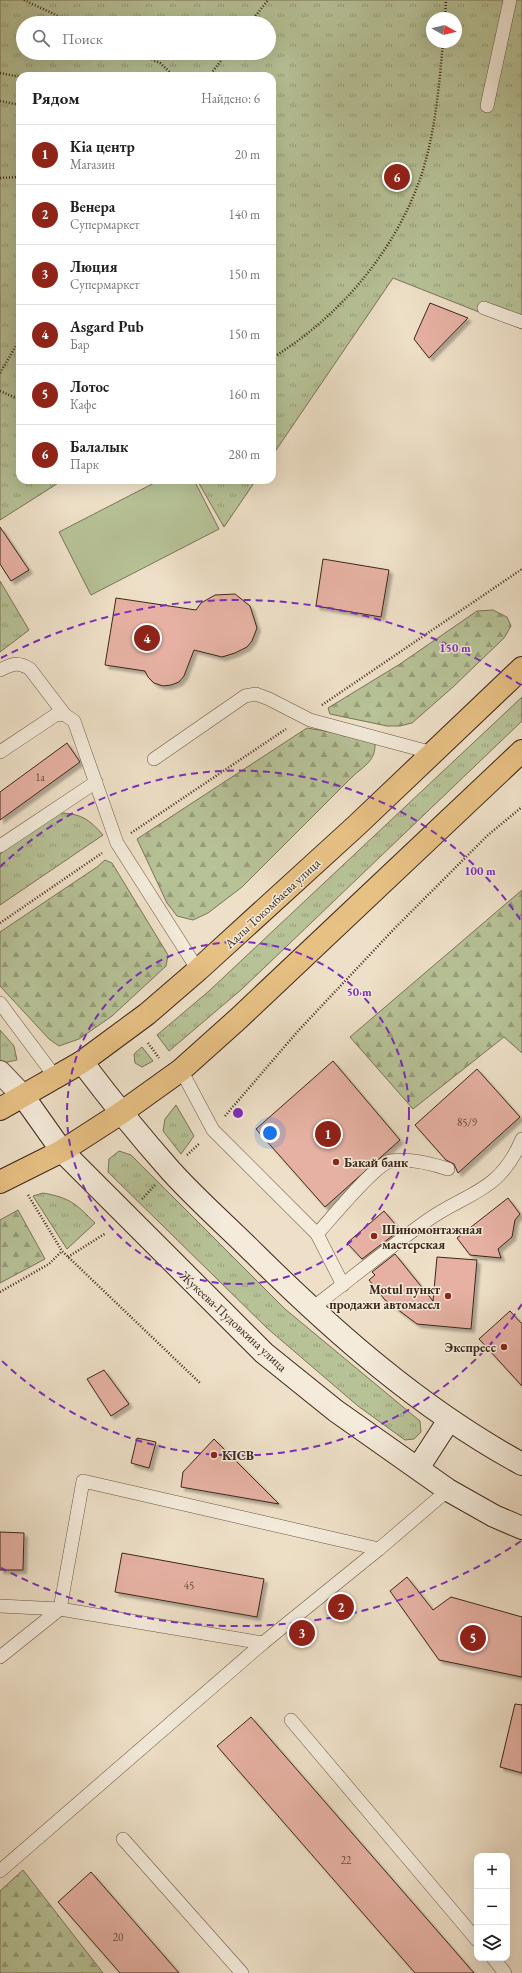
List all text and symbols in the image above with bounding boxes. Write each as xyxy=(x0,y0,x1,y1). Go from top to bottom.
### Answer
north arrow xyxy=(426,12,462,48)
search box xyxy=(16,16,276,60)
icon: search xyxy=(30,27,52,49)
text: Поиск xyxy=(62,29,103,48)
text: Рядом xyxy=(32,87,80,109)
text: Найдено: 6 xyxy=(201,90,260,107)
text: Kia центр xyxy=(70,137,135,156)
text: 1 xyxy=(42,146,48,163)
text: 20 m xyxy=(235,146,260,163)
text: Магазин xyxy=(70,156,115,173)
pin: 6 xyxy=(384,162,410,192)
text: Венера xyxy=(70,197,115,216)
text: 2 xyxy=(42,206,48,223)
text: 140 m xyxy=(229,206,260,223)
text: Супермаркет xyxy=(70,216,140,233)
text: Люция xyxy=(70,257,118,276)
text: 3 xyxy=(42,266,48,283)
text: 150 m xyxy=(229,266,260,283)
text: Супермаркет xyxy=(70,276,140,293)
text: Asgard Pub xyxy=(70,317,144,336)
text: 4 xyxy=(42,326,48,343)
text: 150 m xyxy=(229,326,260,343)
text: Бар xyxy=(70,336,90,353)
text: Лотос xyxy=(70,377,109,396)
text: 5 xyxy=(42,386,48,403)
text: 160 m xyxy=(229,386,260,403)
text: Кафе xyxy=(70,396,96,413)
text: Балалык xyxy=(70,437,128,456)
text: 6 xyxy=(42,446,48,463)
text: 280 m xyxy=(229,446,260,463)
text: Парк xyxy=(70,456,99,473)
pin: 4 xyxy=(134,623,160,653)
text: 150 m xyxy=(439,640,471,656)
house number: 1а xyxy=(35,770,45,784)
street label: Аалы Токомбаева улица xyxy=(220,854,324,953)
text: 100 m xyxy=(464,863,496,879)
text: 50 m xyxy=(346,984,372,1000)
centre of rings xyxy=(231,1106,245,1120)
house number: 85/9 xyxy=(457,1115,478,1129)
pin: 1 xyxy=(315,1119,341,1149)
your location xyxy=(260,1123,280,1143)
place label: Бакай банк xyxy=(344,1154,409,1171)
marker: Бакай банк xyxy=(331,1157,341,1167)
place label: Шиномонтажная мастерская xyxy=(382,1221,482,1253)
marker: Шиномонтажная мастерская xyxy=(369,1231,379,1241)
street label: Жукеева-Пудовкина улица xyxy=(176,1267,291,1376)
place label: Motul пункт продажи автомасел xyxy=(329,1281,440,1313)
marker: Motul пункт продажи автомасел xyxy=(443,1291,453,1301)
place label: Экспресс xyxy=(445,1339,497,1356)
marker: Экспресс xyxy=(499,1342,509,1352)
place label: KICB xyxy=(222,1447,254,1464)
marker: KICB xyxy=(209,1450,219,1460)
house number: 45 xyxy=(184,1578,194,1592)
pin: 2 xyxy=(328,1592,354,1622)
pin: 3 xyxy=(289,1618,315,1648)
pin: 5 xyxy=(460,1623,486,1653)
house number: 22 xyxy=(341,1853,352,1867)
map controls xyxy=(474,1853,510,1961)
button: + xyxy=(474,1853,510,1889)
button: − xyxy=(474,1889,510,1925)
button: layers xyxy=(474,1925,510,1961)
house number: 20 xyxy=(113,1930,123,1944)

